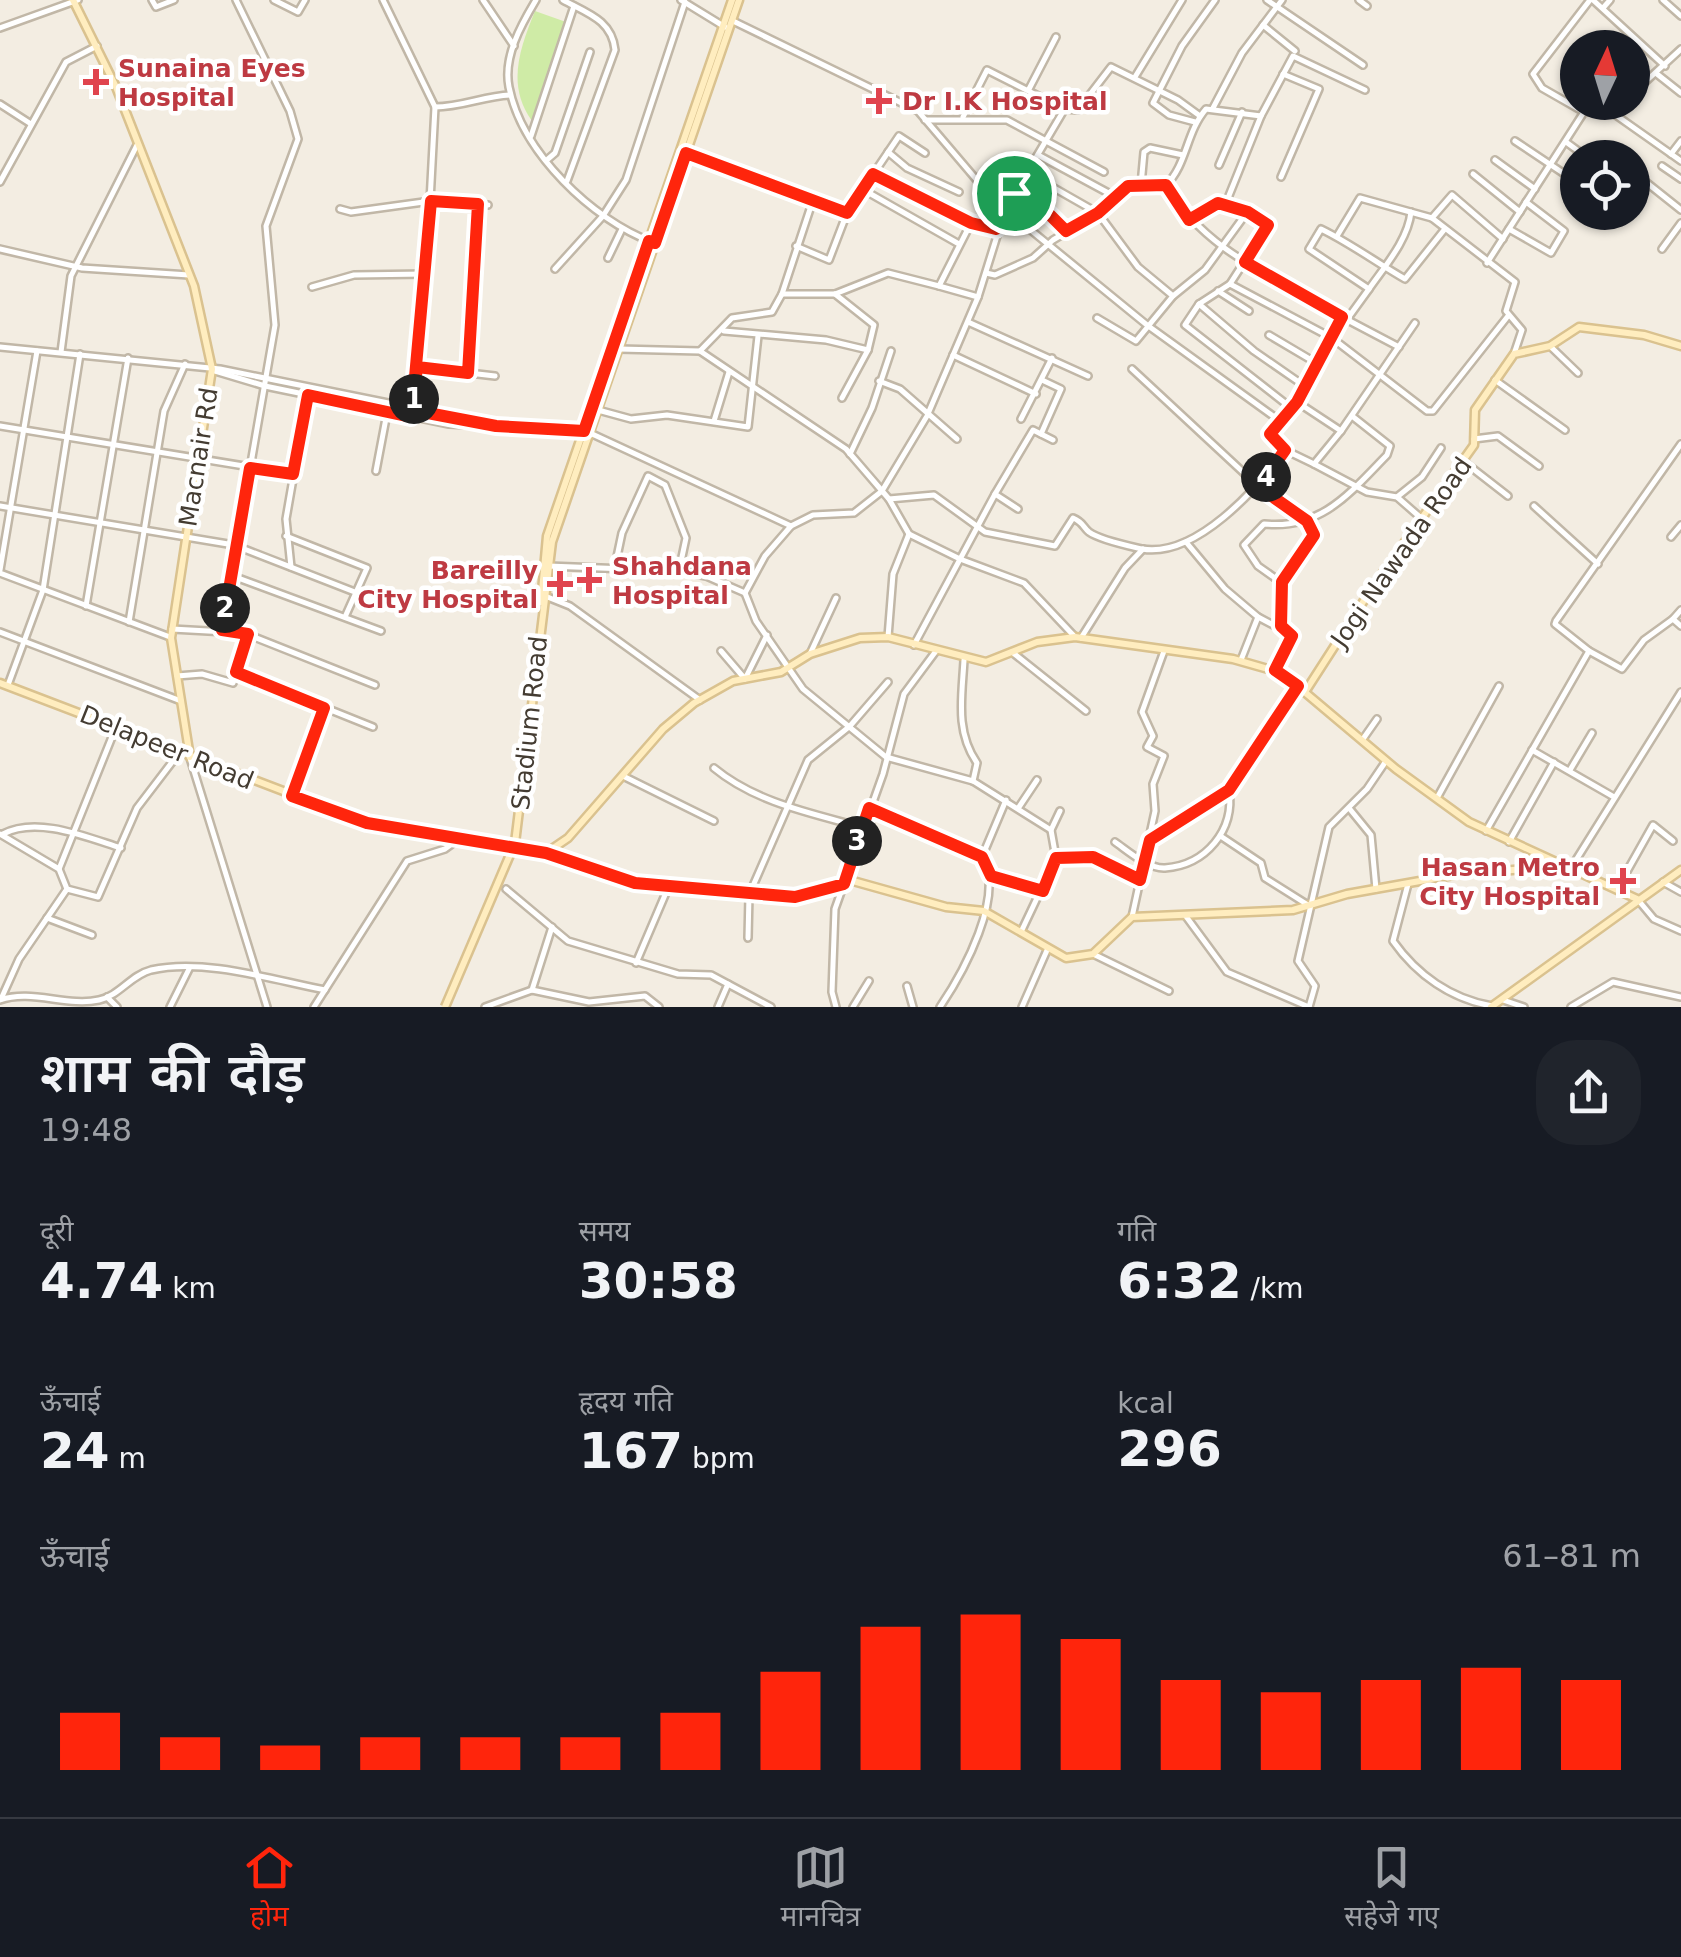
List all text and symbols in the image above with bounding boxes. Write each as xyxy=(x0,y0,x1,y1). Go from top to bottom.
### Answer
north arrow xyxy=(1560,30,1650,120)
map controls xyxy=(1560,30,1650,230)
place label: Sunaina Eyes Hospital xyxy=(118,54,306,112)
marker: Sunaina Eyes Hospital xyxy=(83,69,109,95)
place label: Dr I.K Hospital xyxy=(902,87,1108,116)
marker: Dr I.K Hospital xyxy=(866,88,892,114)
button: locate xyxy=(1560,140,1650,230)
pin xyxy=(972,151,1057,236)
icon: arrive xyxy=(987,166,1042,221)
pin: 1 xyxy=(389,374,439,424)
text: 1 xyxy=(404,382,424,415)
street label: Macnair Rd xyxy=(173,386,224,529)
pin: 4 xyxy=(1241,452,1291,502)
street label: Jogi Nawada Road xyxy=(1324,452,1478,654)
text: 4 xyxy=(1256,460,1276,493)
place label: Shahdana Hospital xyxy=(612,552,752,610)
place label: Bareilly City Hospital xyxy=(357,556,538,614)
marker: Shahdana Hospital xyxy=(576,567,602,593)
marker: Bareilly City Hospital xyxy=(547,571,573,597)
pin: 2 xyxy=(200,583,250,633)
text: 2 xyxy=(215,591,235,624)
street label: Stadium Road xyxy=(506,635,553,811)
street label: Delapeer Road xyxy=(76,699,258,795)
pin: 3 xyxy=(832,816,882,866)
text: 3 xyxy=(847,824,867,857)
place label: Hasan Metro City Hospital xyxy=(1419,853,1600,911)
marker: Hasan Metro City Hospital xyxy=(1610,868,1636,894)
button: share xyxy=(1536,1040,1641,1145)
text: शाम की दौड़ xyxy=(40,1041,305,1105)
text: 19:48 xyxy=(40,1111,132,1149)
text: दूरी xyxy=(40,1215,74,1248)
text: समय xyxy=(579,1215,631,1248)
text: गति xyxy=(1117,1215,1156,1248)
text: 4.74 xyxy=(40,1252,163,1310)
text: 30:58 xyxy=(579,1252,738,1310)
text: 6:32 xyxy=(1117,1252,1242,1310)
text: km xyxy=(163,1272,216,1305)
text: /km xyxy=(1242,1272,1304,1305)
text: ऊँचाई xyxy=(40,1385,101,1418)
text: हृदय गति xyxy=(579,1385,673,1418)
text: kcal xyxy=(1117,1387,1174,1420)
text: 296 xyxy=(1117,1420,1222,1478)
text: 24 xyxy=(40,1422,110,1480)
text: 167 xyxy=(579,1422,683,1480)
text: m xyxy=(110,1442,146,1475)
text: bpm xyxy=(683,1442,755,1475)
text: ऊँचाई xyxy=(40,1537,109,1575)
text: 61–81 m xyxy=(1502,1537,1641,1575)
tab: होम xyxy=(242,1840,297,1937)
tab: मानचित्र xyxy=(781,1840,861,1937)
tab: सहेजे गए xyxy=(1344,1840,1439,1937)

